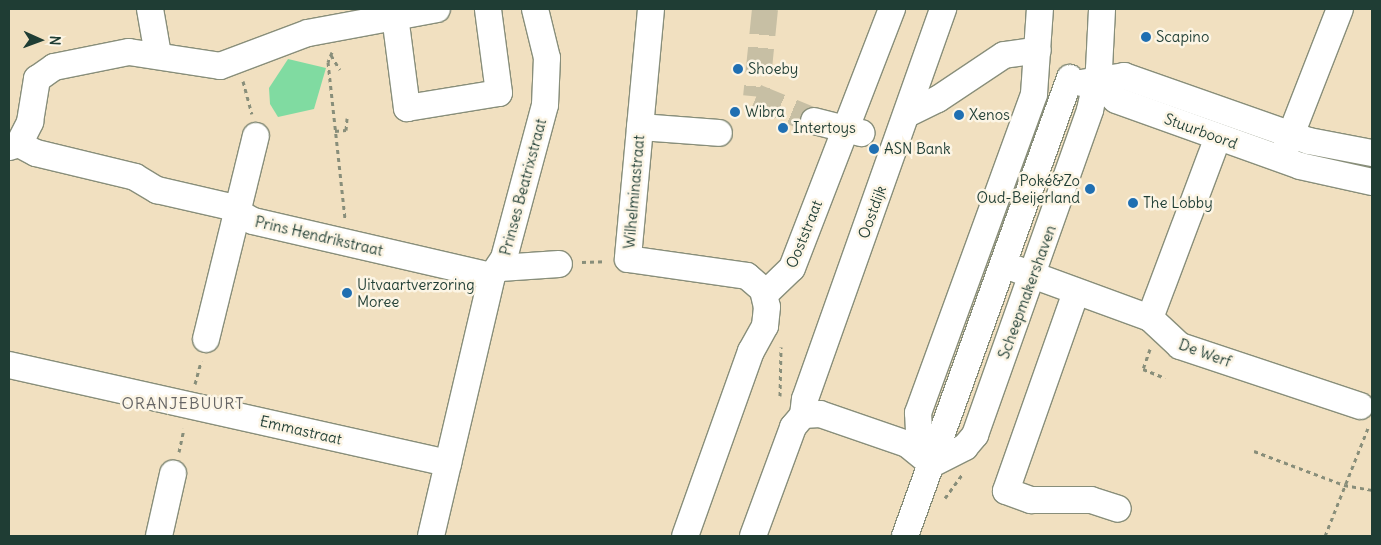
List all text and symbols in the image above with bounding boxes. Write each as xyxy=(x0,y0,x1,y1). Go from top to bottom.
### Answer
north arrow xyxy=(15,15,65,65)
place label: Scapino xyxy=(1156,28,1209,46)
marker: Scapino xyxy=(1140,31,1152,43)
text: N xyxy=(46,35,64,46)
place label: Shoeby xyxy=(748,60,798,78)
marker: Shoeby xyxy=(732,63,744,75)
place label: Wibra xyxy=(745,103,785,121)
marker: Wibra xyxy=(729,106,741,118)
place label: Xenos xyxy=(969,106,1010,124)
marker: Xenos xyxy=(953,109,965,121)
street label: Stuurboord xyxy=(1162,109,1240,153)
street label: Prinses Beatrixstraat xyxy=(496,117,550,257)
place label: Intertoys xyxy=(793,119,856,137)
marker: Intertoys xyxy=(777,122,789,134)
street label: Wilhelminastraat xyxy=(620,134,648,250)
place label: ASN Bank xyxy=(884,140,951,158)
marker: ASN Bank xyxy=(868,143,880,155)
place label: Poké&Zo Oud-Beijerland xyxy=(976,171,1080,206)
street label: Oostdijk xyxy=(854,183,890,241)
marker: Poké&Zo Oud-Beijerland xyxy=(1084,183,1096,195)
place label: The Lobby xyxy=(1143,194,1213,212)
street label: Ooststraat xyxy=(782,197,826,271)
marker: The Lobby xyxy=(1127,197,1139,209)
street label: Prins Hendrikstraat xyxy=(253,213,385,259)
street label: Scheepmakershaven xyxy=(994,223,1060,361)
place label: Uitvaartverzoring Moree xyxy=(357,275,474,310)
marker: Uitvaartverzoring Moree xyxy=(341,287,353,299)
street label: De Werf xyxy=(1176,335,1234,371)
district label: ORANJEBUURT xyxy=(120,393,246,413)
street label: Emmastraat xyxy=(258,412,344,448)

